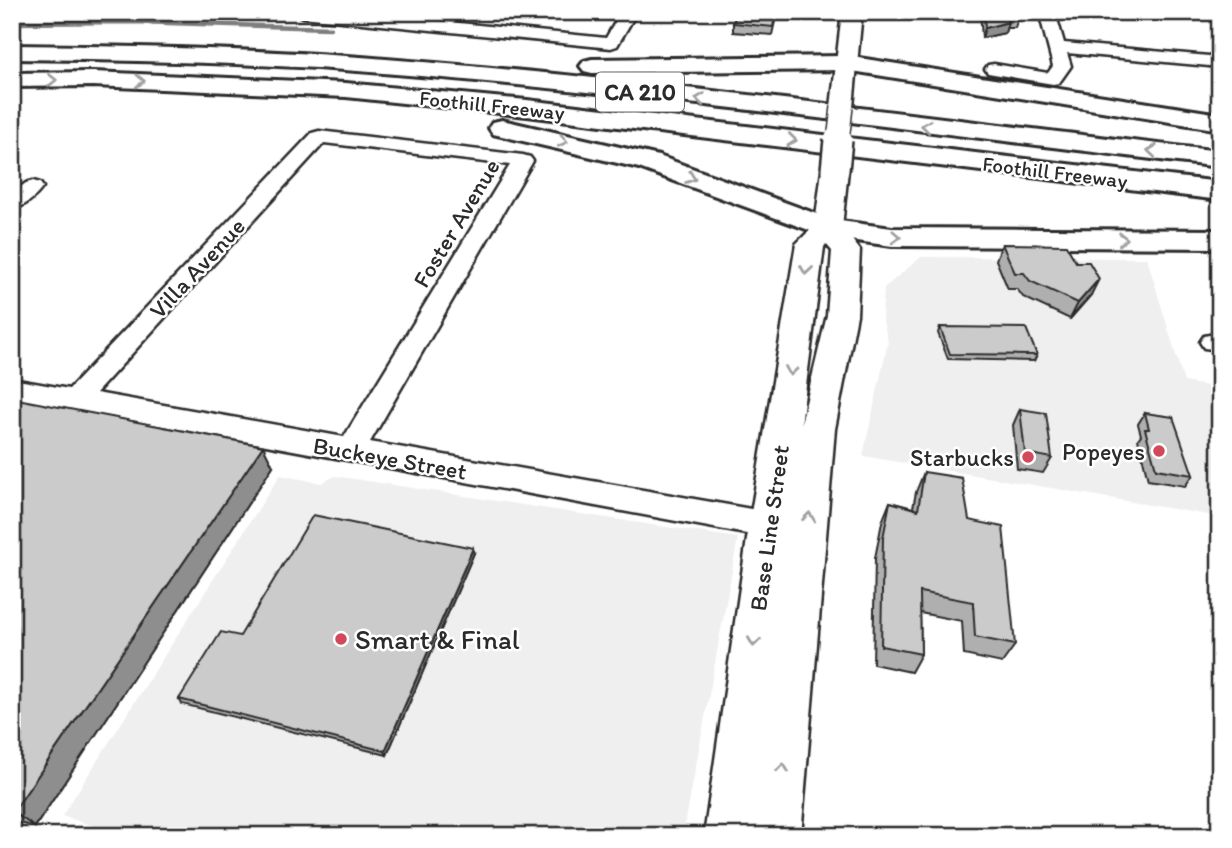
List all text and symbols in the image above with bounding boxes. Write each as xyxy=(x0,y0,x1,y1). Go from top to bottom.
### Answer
one-way arrow xyxy=(48,72,58,88)
road number: CA 210 xyxy=(596,72,684,111)
one-way arrow xyxy=(135,73,146,88)
street label: Foothill Freeway xyxy=(418,85,566,125)
one-way arrow xyxy=(694,92,706,107)
one-way arrow xyxy=(920,118,932,133)
one-way arrow xyxy=(557,132,569,147)
one-way arrow xyxy=(787,133,798,148)
one-way arrow xyxy=(1146,144,1158,159)
street label: Foothill Freeway xyxy=(981,151,1129,193)
street label: Foster Avenue xyxy=(406,153,506,293)
one-way arrow xyxy=(684,170,696,184)
street label: Villa Avenue xyxy=(143,212,251,324)
one-way arrow xyxy=(891,229,902,244)
one-way arrow xyxy=(1119,231,1129,247)
one-way arrow xyxy=(799,264,814,275)
one-way arrow xyxy=(784,366,799,377)
street label: Buckeye Street xyxy=(311,430,469,486)
place label: Popeyes xyxy=(1062,437,1145,466)
street label: Base Line Street xyxy=(743,443,795,613)
place label: Starbucks xyxy=(910,443,1014,472)
marker: Popeyes xyxy=(1151,443,1167,459)
marker: Starbucks xyxy=(1020,449,1036,465)
one-way arrow xyxy=(801,511,816,522)
place label: Smart & Final xyxy=(355,622,520,656)
marker: Smart & Final xyxy=(333,631,349,647)
one-way arrow xyxy=(746,636,761,648)
one-way arrow xyxy=(775,762,790,773)

